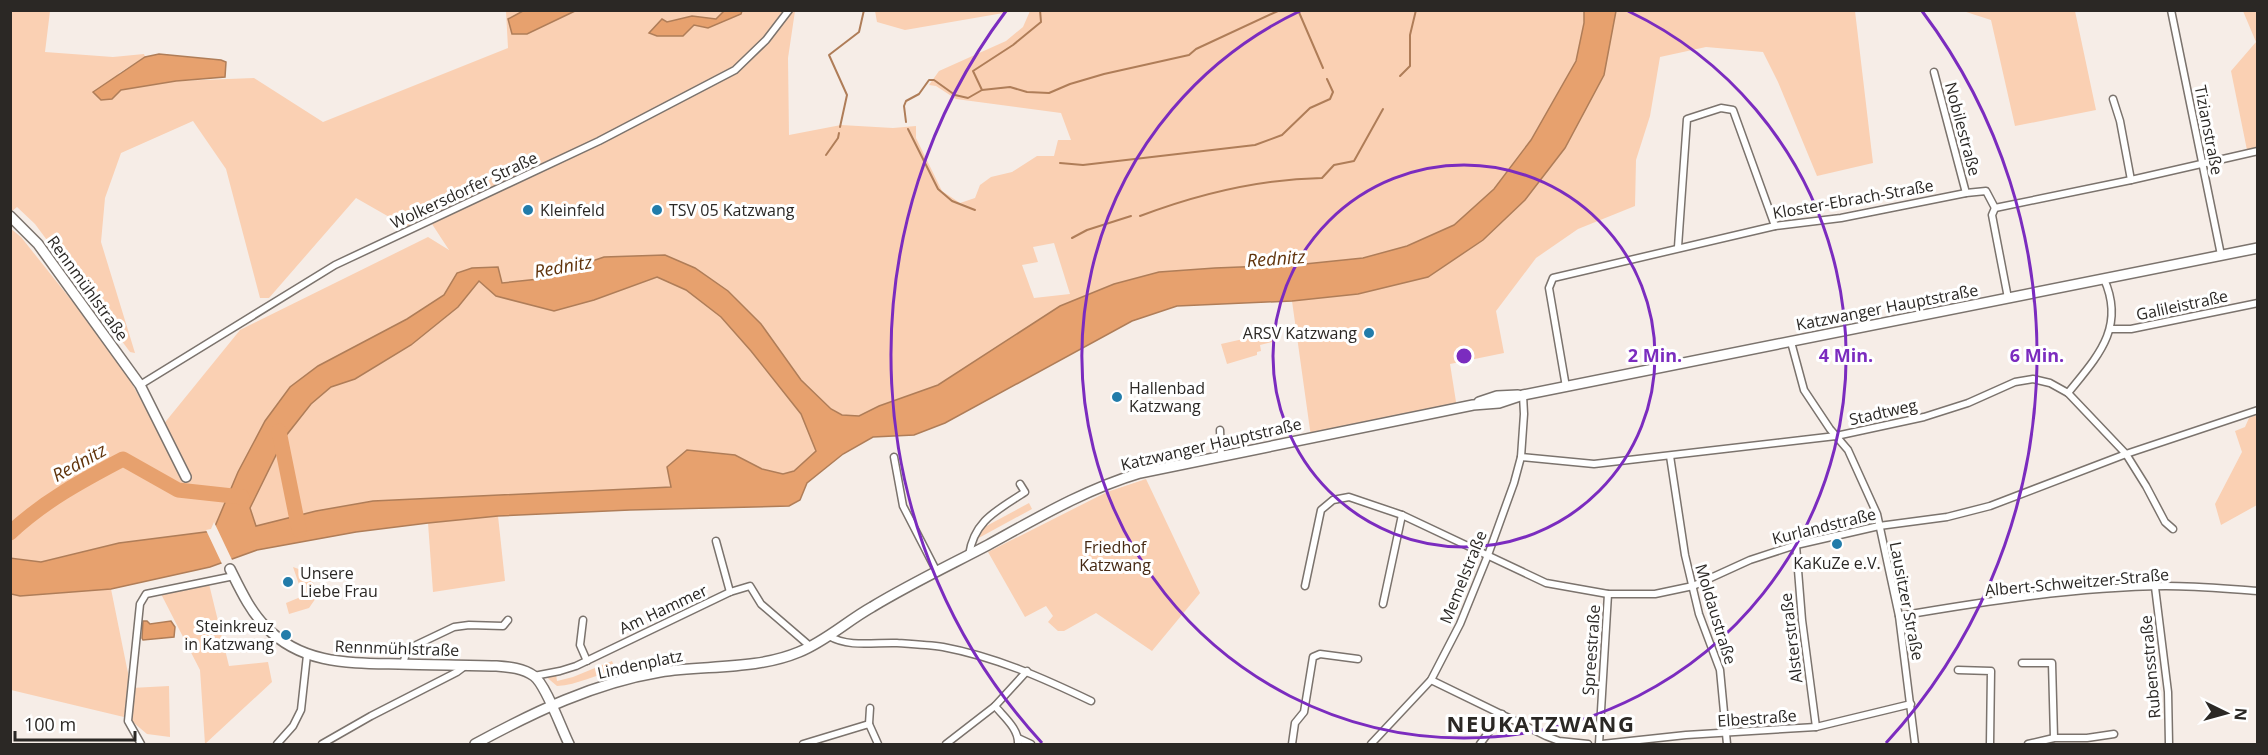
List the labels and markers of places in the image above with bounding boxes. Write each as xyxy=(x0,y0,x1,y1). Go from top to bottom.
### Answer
place label: Kleinfeld xyxy=(540,199,605,221)
place label: TSV 05 Katzwang xyxy=(669,199,795,221)
marker: Kleinfeld xyxy=(521,203,535,217)
marker: TSV 05 Katzwang xyxy=(650,203,664,217)
place label: ARSV Katzwang xyxy=(1243,322,1357,344)
marker: ARSV Katzwang xyxy=(1362,326,1376,340)
centre of rings xyxy=(1454,346,1474,366)
place label: Hallenbad Katzwang xyxy=(1129,377,1205,417)
marker: Hallenbad Katzwang xyxy=(1110,390,1124,404)
marker: KaKuZe e.V. xyxy=(1830,537,1844,551)
place label: KaKuZe e.V. xyxy=(1793,552,1881,574)
place label: Unsere Liebe Frau xyxy=(300,562,378,602)
marker: Unsere Liebe Frau xyxy=(281,575,295,589)
place label: Steinkreuz in Katzwang xyxy=(184,615,274,655)
marker: Steinkreuz in Katzwang xyxy=(279,628,293,642)

